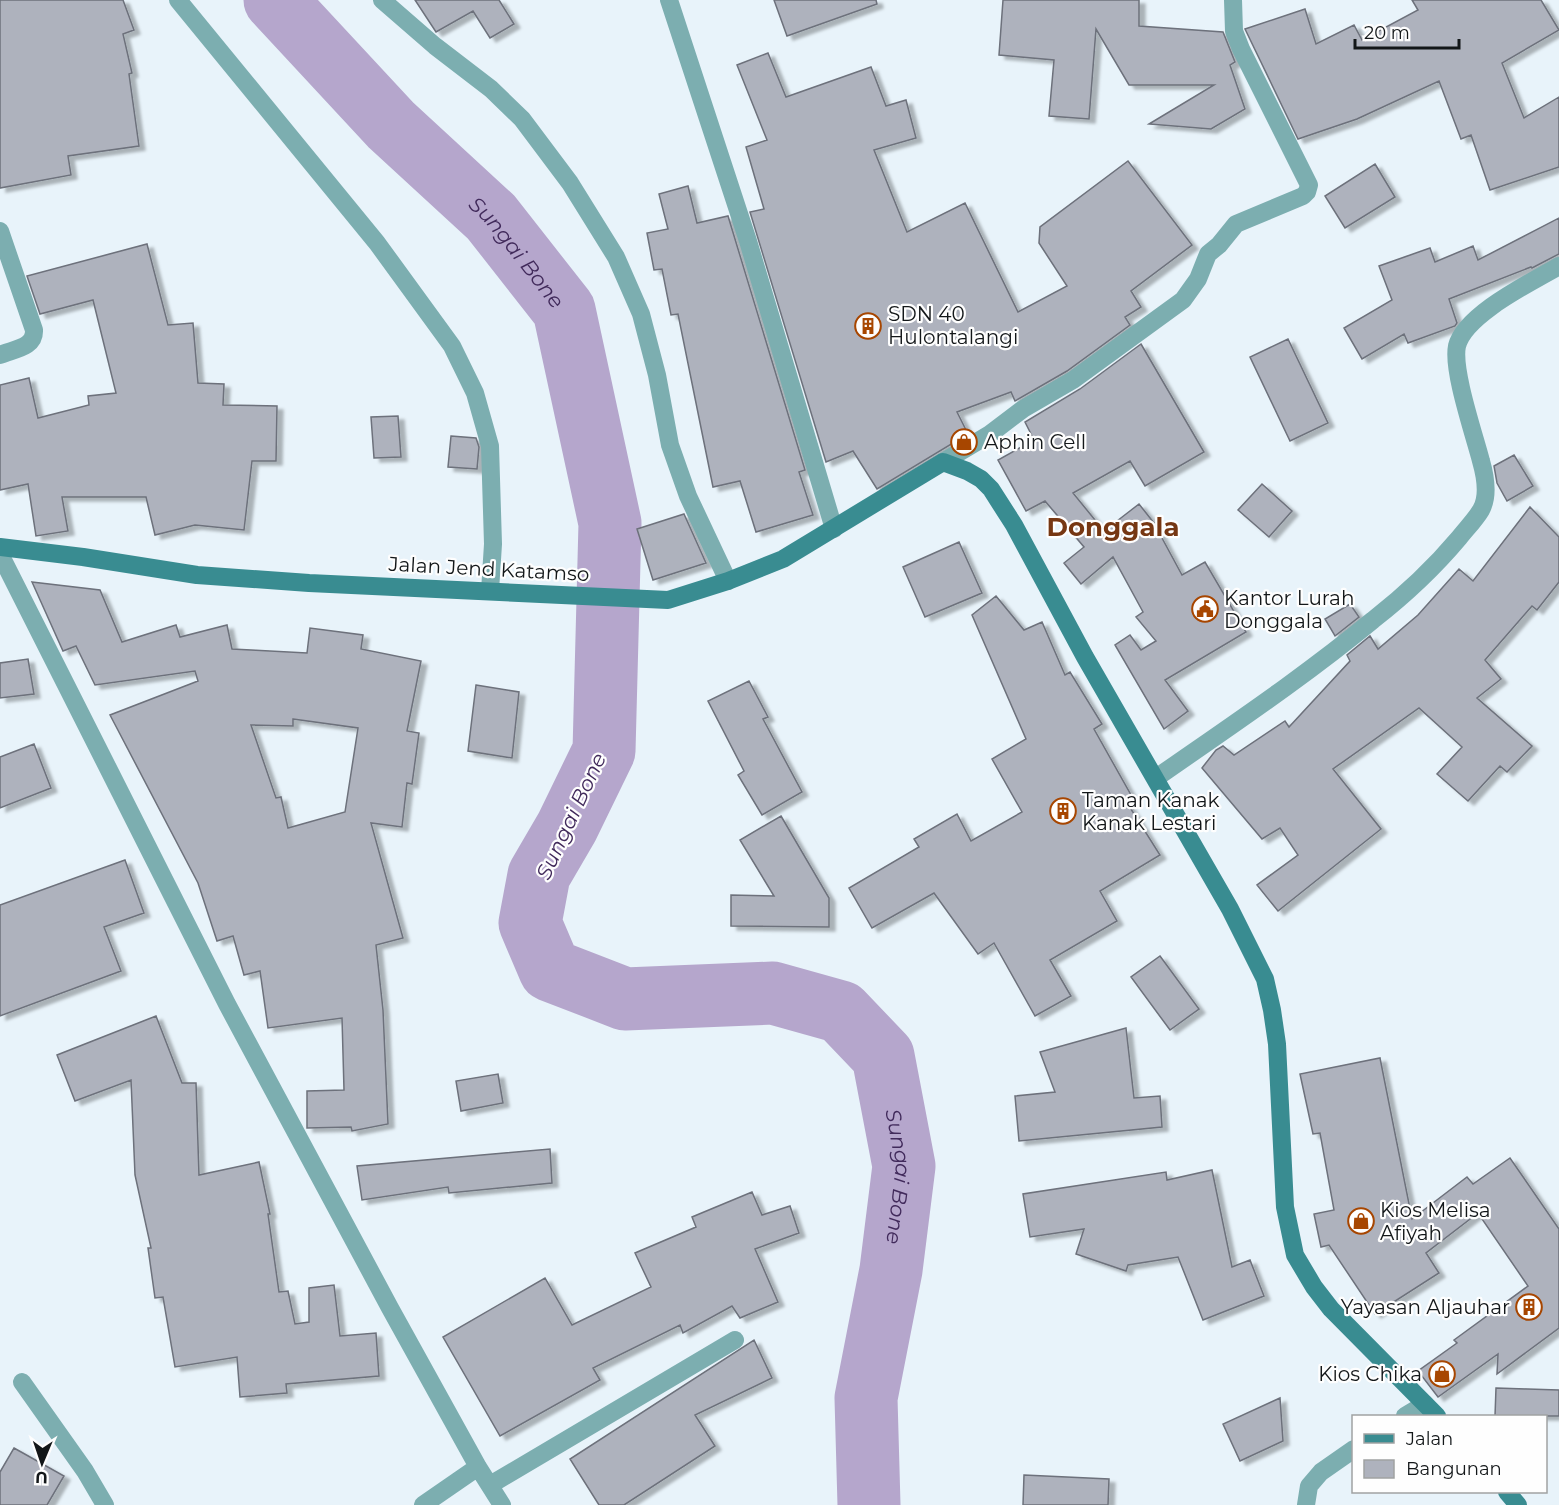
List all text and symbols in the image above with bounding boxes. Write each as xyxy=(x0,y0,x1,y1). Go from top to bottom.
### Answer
scale bar xyxy=(1355,12,1458,50)
text: 20 m xyxy=(1364,22,1410,44)
water label: Sungai Bone xyxy=(464,191,570,313)
place label: SDN 40 Hulontalangi xyxy=(888,302,1018,349)
building icon: SDN 40 Hulontalangi xyxy=(853,311,883,341)
shop icon: Aphin Cell xyxy=(949,427,979,457)
place label: Aphin Cell xyxy=(984,430,1086,454)
district label: Donggala xyxy=(1047,511,1179,543)
street label: Jalan Jend Katamso xyxy=(387,552,590,586)
place label: Kantor Lurah Donggala xyxy=(1224,586,1354,633)
public building icon: Kantor Lurah Donggala xyxy=(1190,594,1220,624)
water label: Sungai Bone xyxy=(531,749,611,883)
place label: Taman Kanak Kanak Lestari xyxy=(1082,788,1220,835)
building icon: Taman Kanak Kanak Lestari xyxy=(1048,796,1078,826)
water label: Sungai Bone xyxy=(881,1107,917,1246)
place label: Kios Melisa Afiyah xyxy=(1380,1198,1491,1245)
shop icon: Kios Melisa Afiyah xyxy=(1346,1206,1376,1236)
building icon: Yayasan Aljauhar xyxy=(1514,1292,1544,1322)
place label: Yayasan Aljauhar xyxy=(1341,1295,1510,1319)
shop icon: Kios Chika xyxy=(1427,1359,1457,1389)
place label: Kios Chika xyxy=(1318,1362,1422,1386)
legend xyxy=(1352,1415,1547,1493)
text: Jalan xyxy=(1405,1428,1453,1450)
north arrow xyxy=(12,1433,72,1493)
text: Bangunan xyxy=(1406,1458,1502,1480)
text: U xyxy=(35,1468,48,1487)

